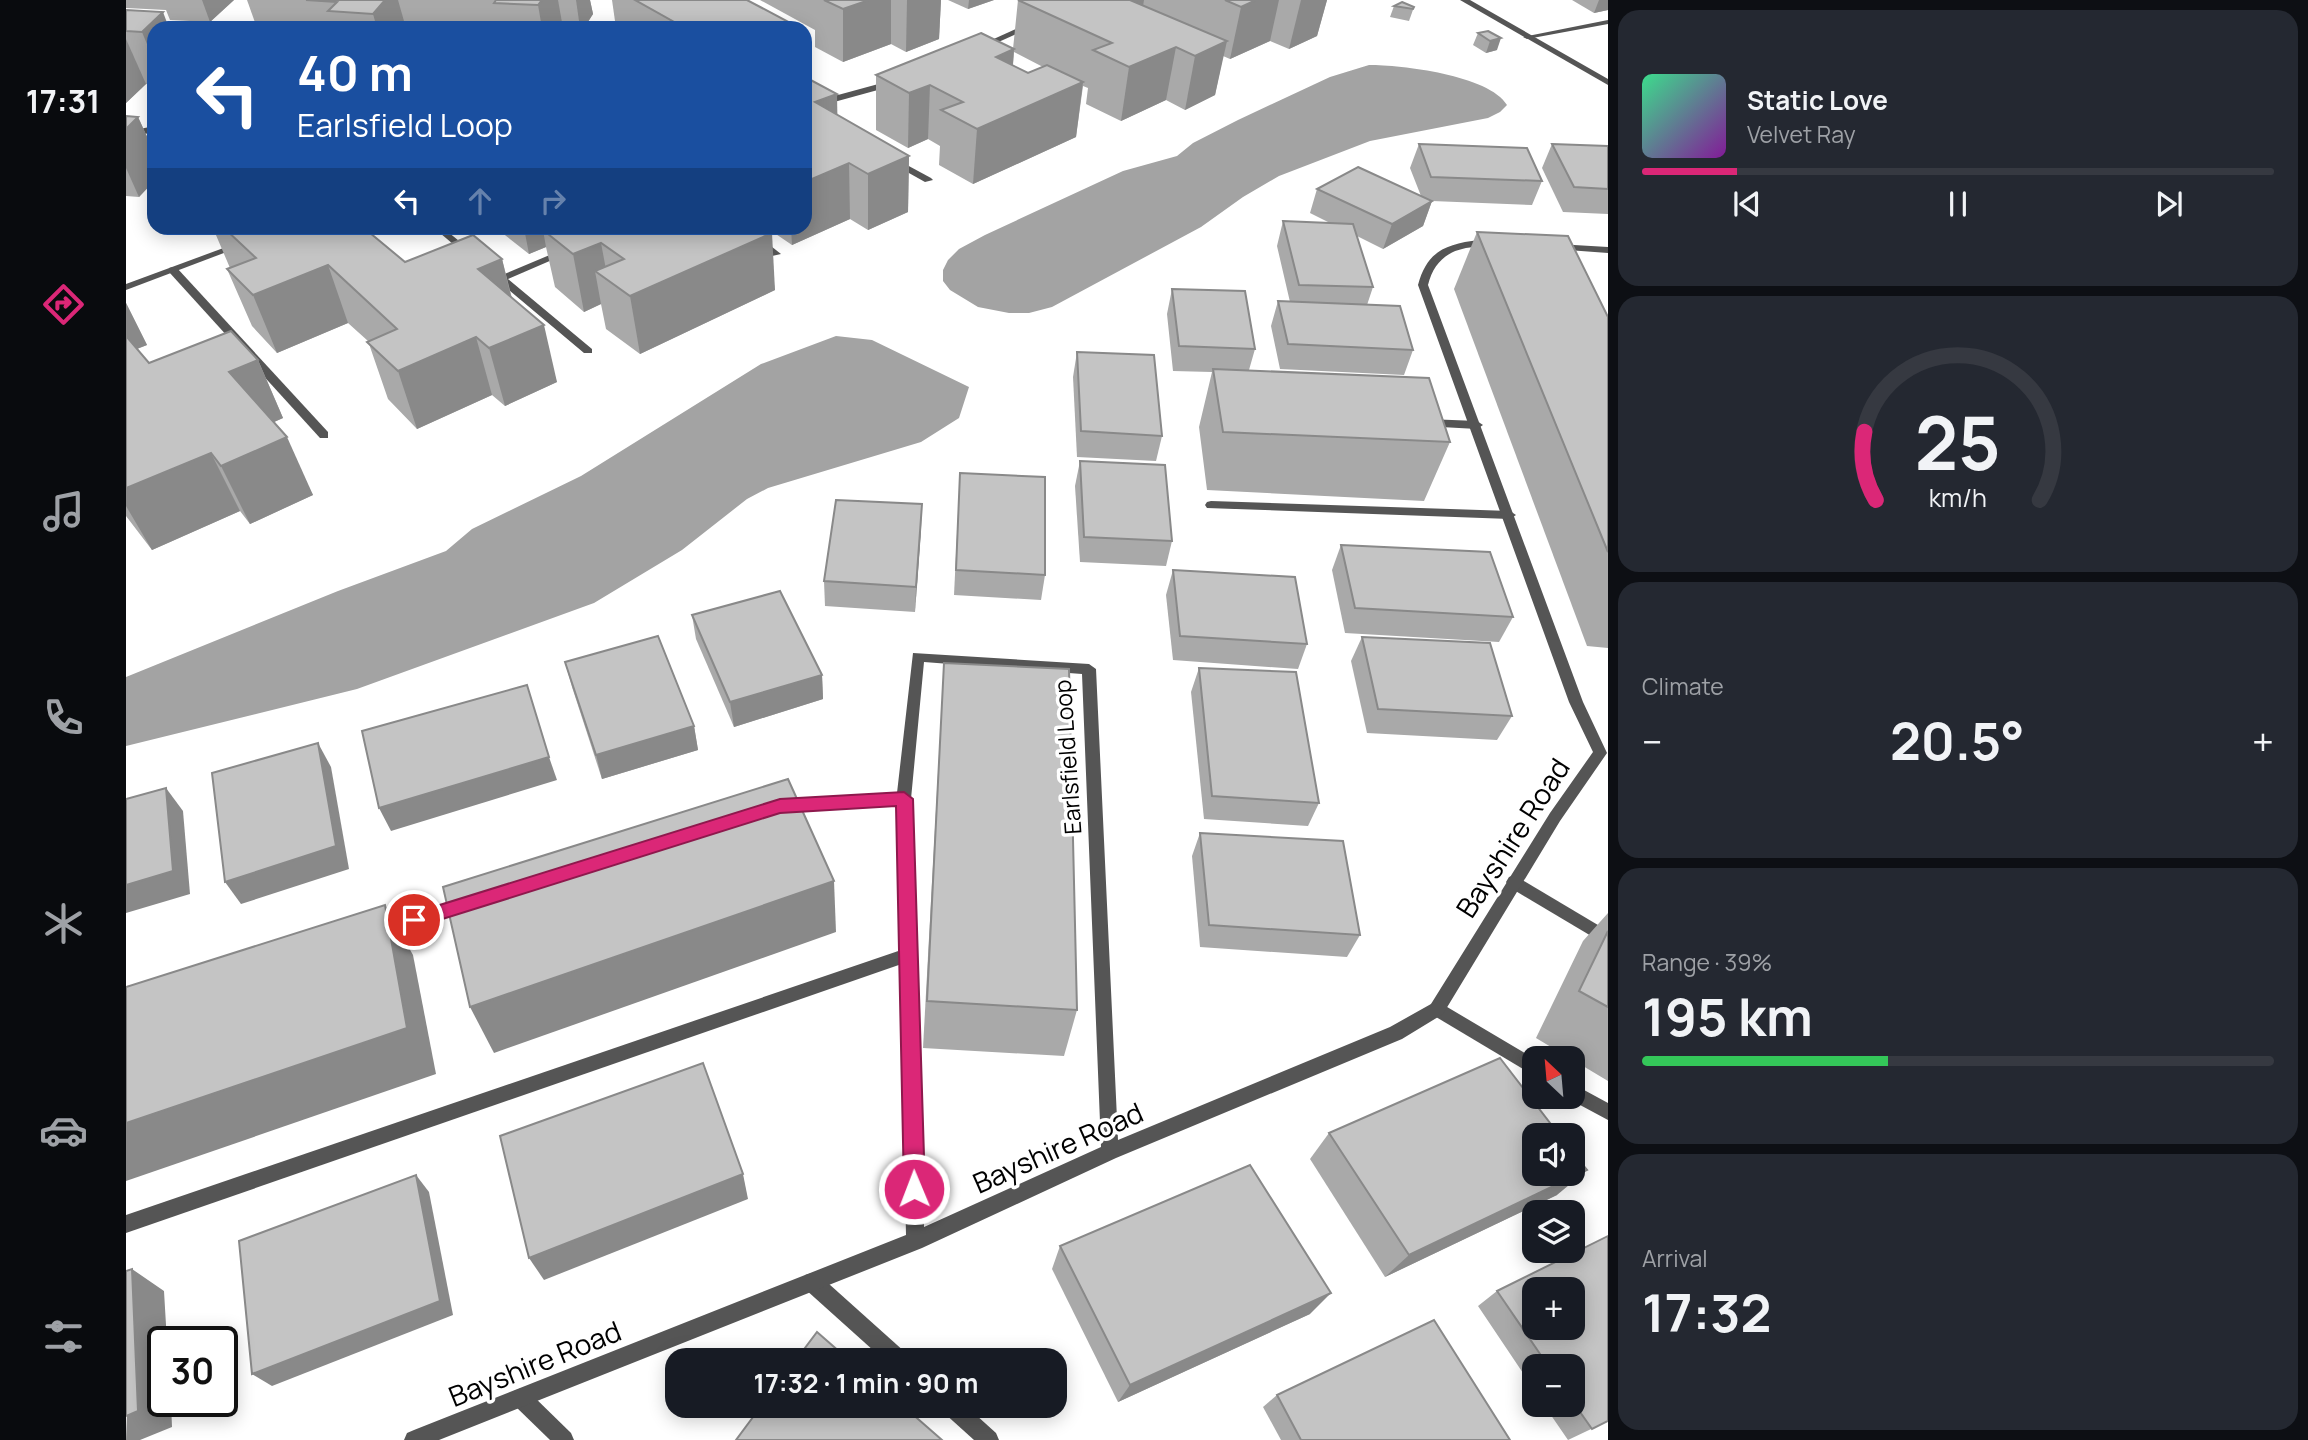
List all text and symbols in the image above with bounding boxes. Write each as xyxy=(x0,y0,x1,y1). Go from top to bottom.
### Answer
text: 40 m xyxy=(297,39,413,106)
icon: left xyxy=(182,49,273,140)
text: 17:31 xyxy=(26,79,100,123)
text: Static Love xyxy=(1747,82,1888,118)
text: Earlsfield Loop xyxy=(297,103,513,147)
text: Velvet Ray xyxy=(1747,118,1856,150)
icon: left xyxy=(388,182,426,220)
icon: ahead xyxy=(461,182,499,220)
icon: right xyxy=(534,182,572,220)
icon: previous xyxy=(1728,185,1766,223)
icon: pause xyxy=(1939,185,1977,223)
icon: next xyxy=(2150,185,2188,223)
icon: directions xyxy=(39,280,88,329)
text: 25 xyxy=(1915,392,2001,492)
text: km/h xyxy=(1929,480,1987,515)
icon: music xyxy=(39,487,88,536)
text: Climate xyxy=(1642,670,1724,702)
street label: Earlsfield Loop xyxy=(1046,679,1088,836)
icon: phone xyxy=(39,693,88,742)
text: 20.5° xyxy=(1890,705,2025,776)
text: − xyxy=(1642,715,1663,767)
text: + xyxy=(2252,715,2274,767)
street label: Bayshire Road xyxy=(1446,751,1578,924)
pin xyxy=(384,890,444,950)
icon: climate xyxy=(39,899,88,948)
icon: arrive xyxy=(395,901,433,939)
text: Range · 39% xyxy=(1642,946,1772,978)
text: 195 km xyxy=(1642,981,1813,1052)
north arrow xyxy=(1522,1046,1586,1110)
map controls xyxy=(1522,1046,1585,1417)
street label: Bayshire Road xyxy=(966,1093,1149,1202)
icon: car xyxy=(39,1106,88,1155)
button: sound xyxy=(1522,1123,1585,1186)
position arrow xyxy=(877,1152,951,1226)
button: layers xyxy=(1522,1200,1585,1263)
text: Arrival xyxy=(1642,1242,1708,1274)
button: + xyxy=(1522,1277,1585,1340)
text: 17:32 xyxy=(1642,1277,1772,1348)
street label: Bayshire Road xyxy=(443,1311,626,1415)
icon: filters xyxy=(39,1312,88,1361)
speed limit sign: 30 xyxy=(147,1326,238,1417)
button: − xyxy=(1522,1354,1585,1417)
text: 17:32 · 1 min · 90 m xyxy=(754,1365,978,1401)

